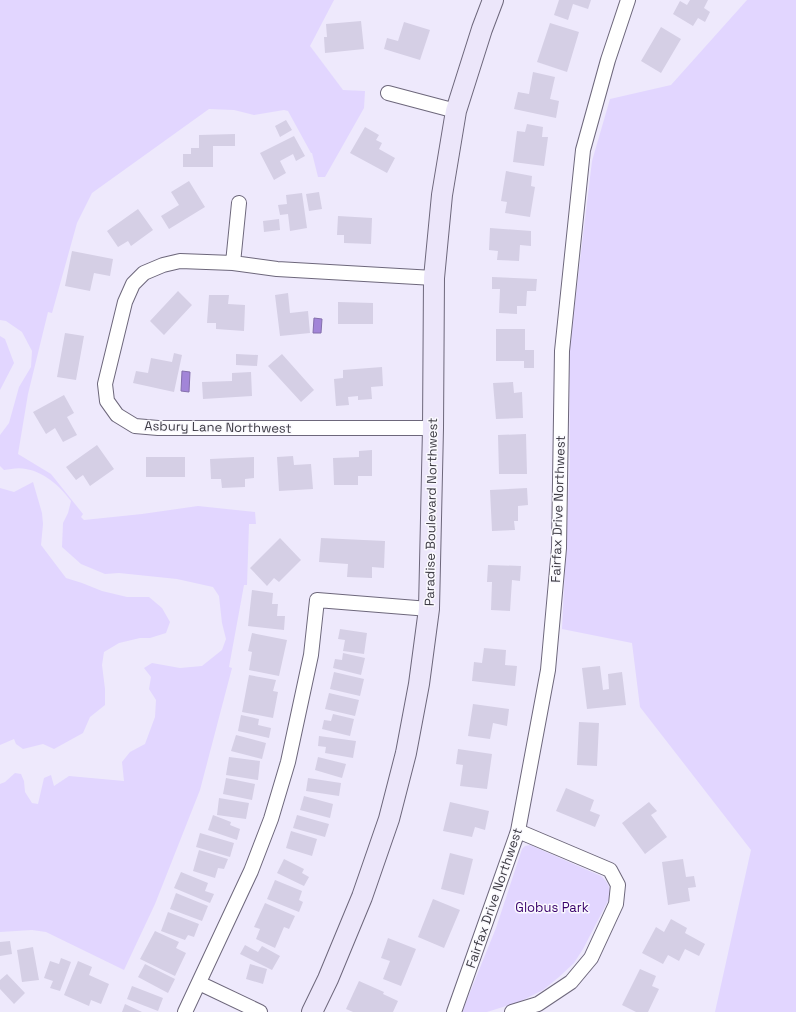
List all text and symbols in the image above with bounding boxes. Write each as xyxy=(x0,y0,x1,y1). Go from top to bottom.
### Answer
street label: Asbury Lane Northwest xyxy=(144,417,292,437)
street label: Paradise Boulevard Northwest xyxy=(421,418,441,606)
street label: Fairfax Drive Northwest xyxy=(547,435,569,583)
street label: Fairfax Drive Northwest xyxy=(462,826,526,970)
park label: Globus Park xyxy=(515,899,589,916)

